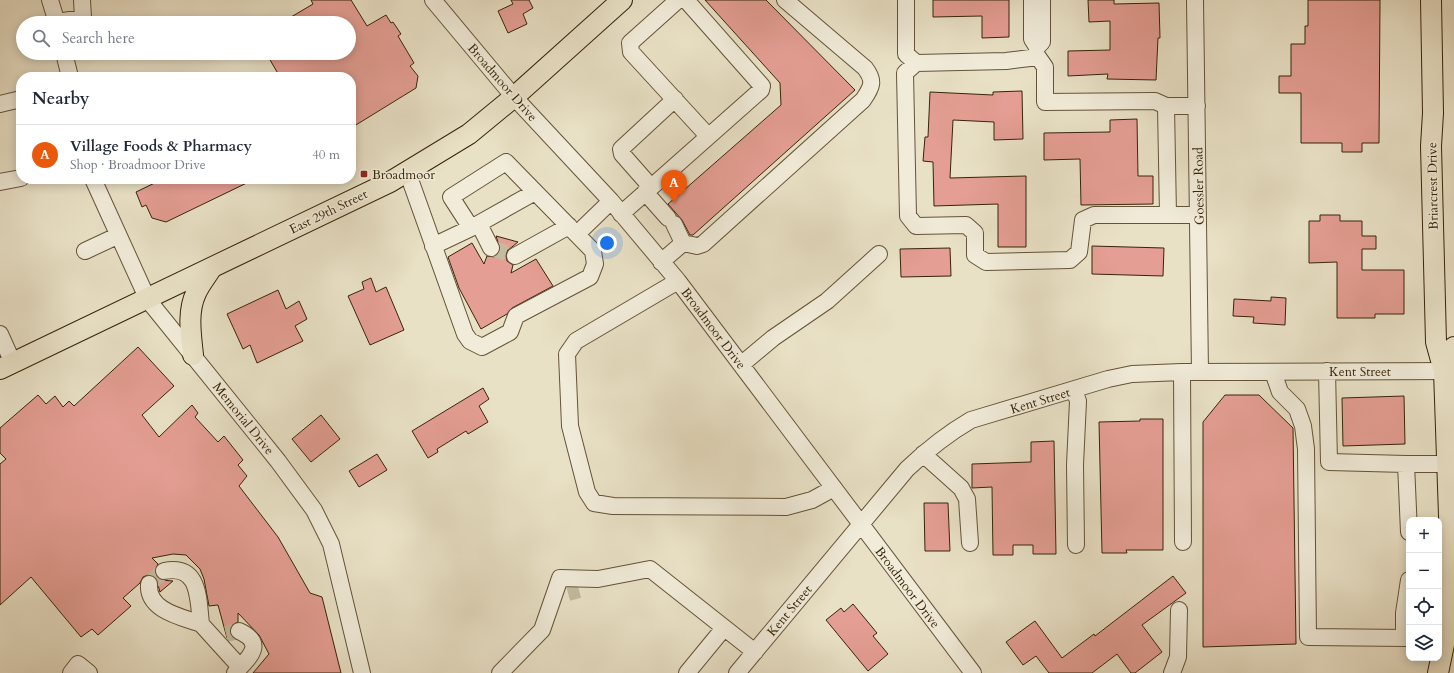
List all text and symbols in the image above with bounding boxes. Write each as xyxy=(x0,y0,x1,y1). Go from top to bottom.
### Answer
search box xyxy=(16,16,356,60)
icon: search xyxy=(30,27,52,49)
text: Search here xyxy=(62,28,135,48)
street label: Broadmoor Drive xyxy=(463,40,541,126)
text: Nearby xyxy=(32,87,89,110)
text: Village Foods & Pharmacy xyxy=(70,136,252,156)
street label: Briarcrest Drive xyxy=(1423,142,1443,230)
text: A xyxy=(40,146,50,164)
text: 40 m xyxy=(312,146,340,164)
street label: Goessler Road xyxy=(1189,147,1209,225)
text: Shop · Broadmoor Drive xyxy=(70,156,206,174)
place label: Broadmoor xyxy=(372,166,435,184)
marker: Broadmoor xyxy=(359,169,369,179)
pin: A xyxy=(661,170,687,203)
street label: East 29th Street xyxy=(286,185,371,239)
your location xyxy=(597,233,617,253)
street label: Broadmoor Drive xyxy=(677,284,750,373)
street label: Kent Street xyxy=(1329,363,1391,381)
street label: Memorial Drive xyxy=(208,379,278,459)
street label: Kent Street xyxy=(1008,383,1072,419)
map controls xyxy=(1406,517,1442,661)
button: + xyxy=(1406,517,1442,553)
street label: Broadmoor Drive xyxy=(871,543,944,632)
button: − xyxy=(1406,553,1442,589)
street label: Kent Street xyxy=(763,581,817,640)
button: locate xyxy=(1406,589,1442,625)
button: layers xyxy=(1406,625,1442,661)

